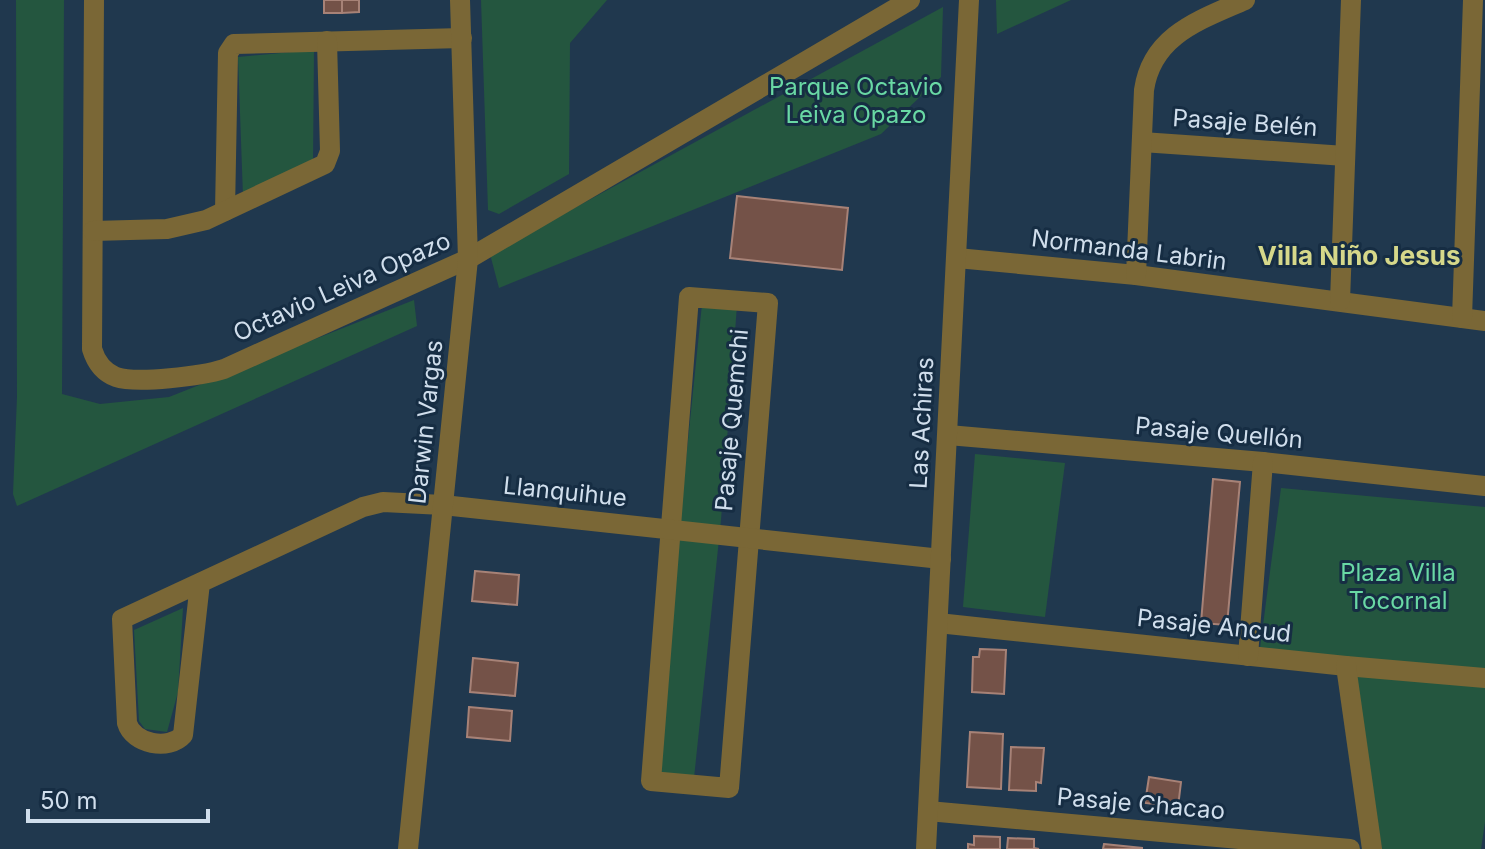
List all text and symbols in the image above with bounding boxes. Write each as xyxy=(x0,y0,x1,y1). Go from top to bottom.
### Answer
park label: Parque Octavio Leiva Opazo xyxy=(769,72,943,129)
street label: Pasaje Belén xyxy=(1172,103,1318,142)
street label: Normanda Labrin xyxy=(1030,223,1228,276)
street label: Octavio Leiva Opazo xyxy=(229,226,455,348)
district label: Villa Niño Jesus xyxy=(1258,240,1460,271)
street label: Pasaje Quemchi xyxy=(709,328,754,512)
street label: Darwin Vargas xyxy=(402,339,449,505)
street label: Las Achiras xyxy=(904,356,939,490)
street label: Pasaje Quellón xyxy=(1134,411,1304,454)
street label: Llanquihue xyxy=(502,471,628,512)
park label: Plaza Villa Tocornal xyxy=(1340,558,1456,615)
street label: Pasaje Ancud xyxy=(1136,603,1293,648)
scale bar xyxy=(28,773,208,823)
street label: Pasaje Chacao xyxy=(1056,782,1226,825)
text: 50 m xyxy=(40,786,98,815)

